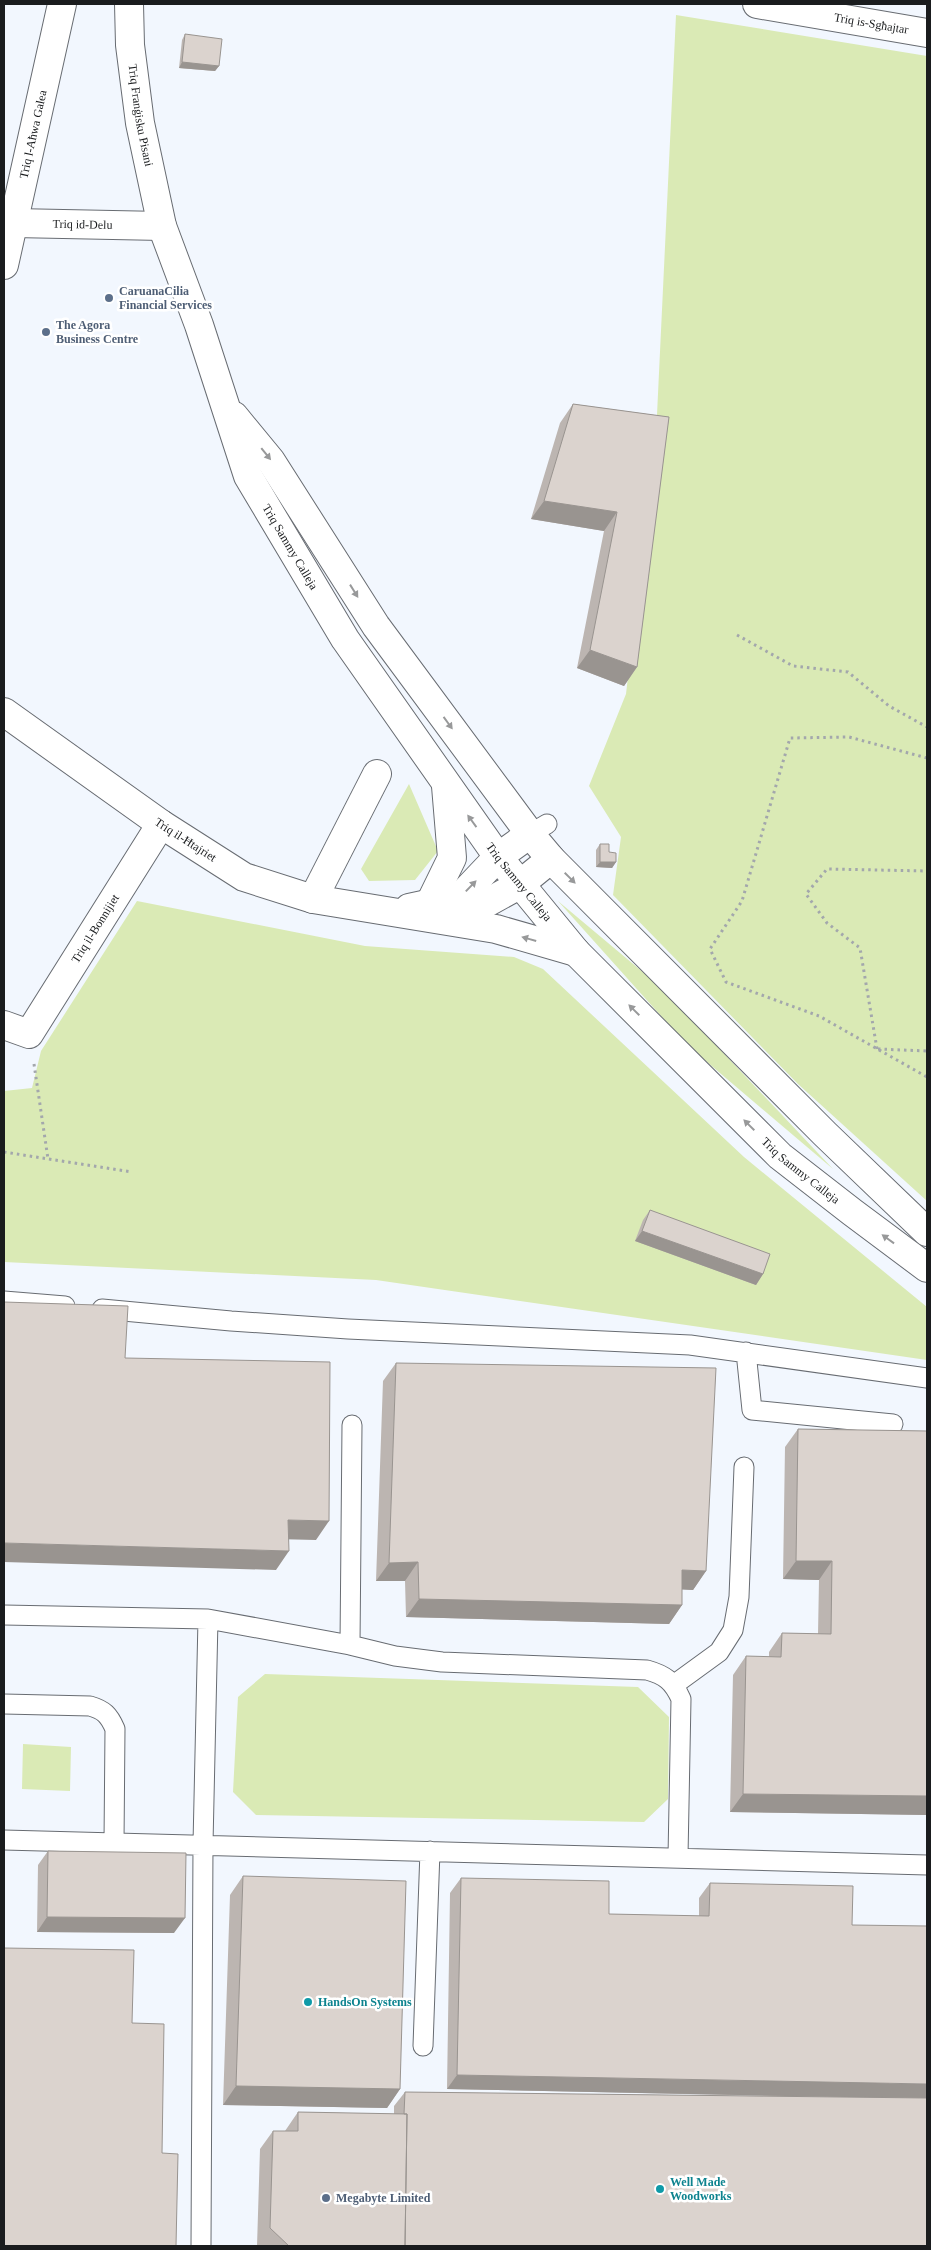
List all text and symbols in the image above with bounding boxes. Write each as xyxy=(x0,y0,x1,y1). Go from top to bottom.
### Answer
street label: Triq is-Sgħajtar xyxy=(833,10,910,37)
street label: Triq Franġisku Pisani xyxy=(125,63,156,168)
street label: Triq l-Aħwa Galea xyxy=(16,88,50,180)
street label: Triq id-Delu xyxy=(52,217,113,232)
place label: CaruanaCilia Financial Services xyxy=(119,284,212,312)
marker: CaruanaCilia Financial Services xyxy=(103,292,115,304)
place label: The Agora Business Centre xyxy=(56,318,139,346)
marker: The Agora Business Centre xyxy=(40,326,52,338)
one-way arrow xyxy=(260,447,271,460)
street label: Triq Sammy Calleja xyxy=(259,502,321,593)
one-way arrow xyxy=(349,584,358,597)
one-way arrow xyxy=(443,716,453,730)
one-way arrow xyxy=(467,814,477,827)
street label: Triq il-Ħtajriet xyxy=(152,815,220,865)
street label: Triq Sammy Calleja xyxy=(483,840,555,925)
one-way arrow xyxy=(563,872,575,884)
one-way arrow xyxy=(464,880,476,892)
street label: Triq il-Bonnijiet xyxy=(68,891,122,966)
one-way arrow xyxy=(522,934,537,942)
one-way arrow xyxy=(628,1004,640,1016)
one-way arrow xyxy=(744,1119,756,1131)
street label: Triq Sammy Calleja xyxy=(759,1135,843,1207)
one-way arrow xyxy=(881,1234,895,1244)
place label: HandsOn Systems xyxy=(318,1995,412,2009)
marker: HandsOn Systems xyxy=(302,1996,314,2008)
place label: Well Made Woodworks xyxy=(670,2175,732,2203)
marker: Well Made Woodworks xyxy=(654,2183,666,2195)
place label: Megabyte Limited xyxy=(336,2191,431,2205)
marker: Megabyte Limited xyxy=(320,2192,332,2204)

